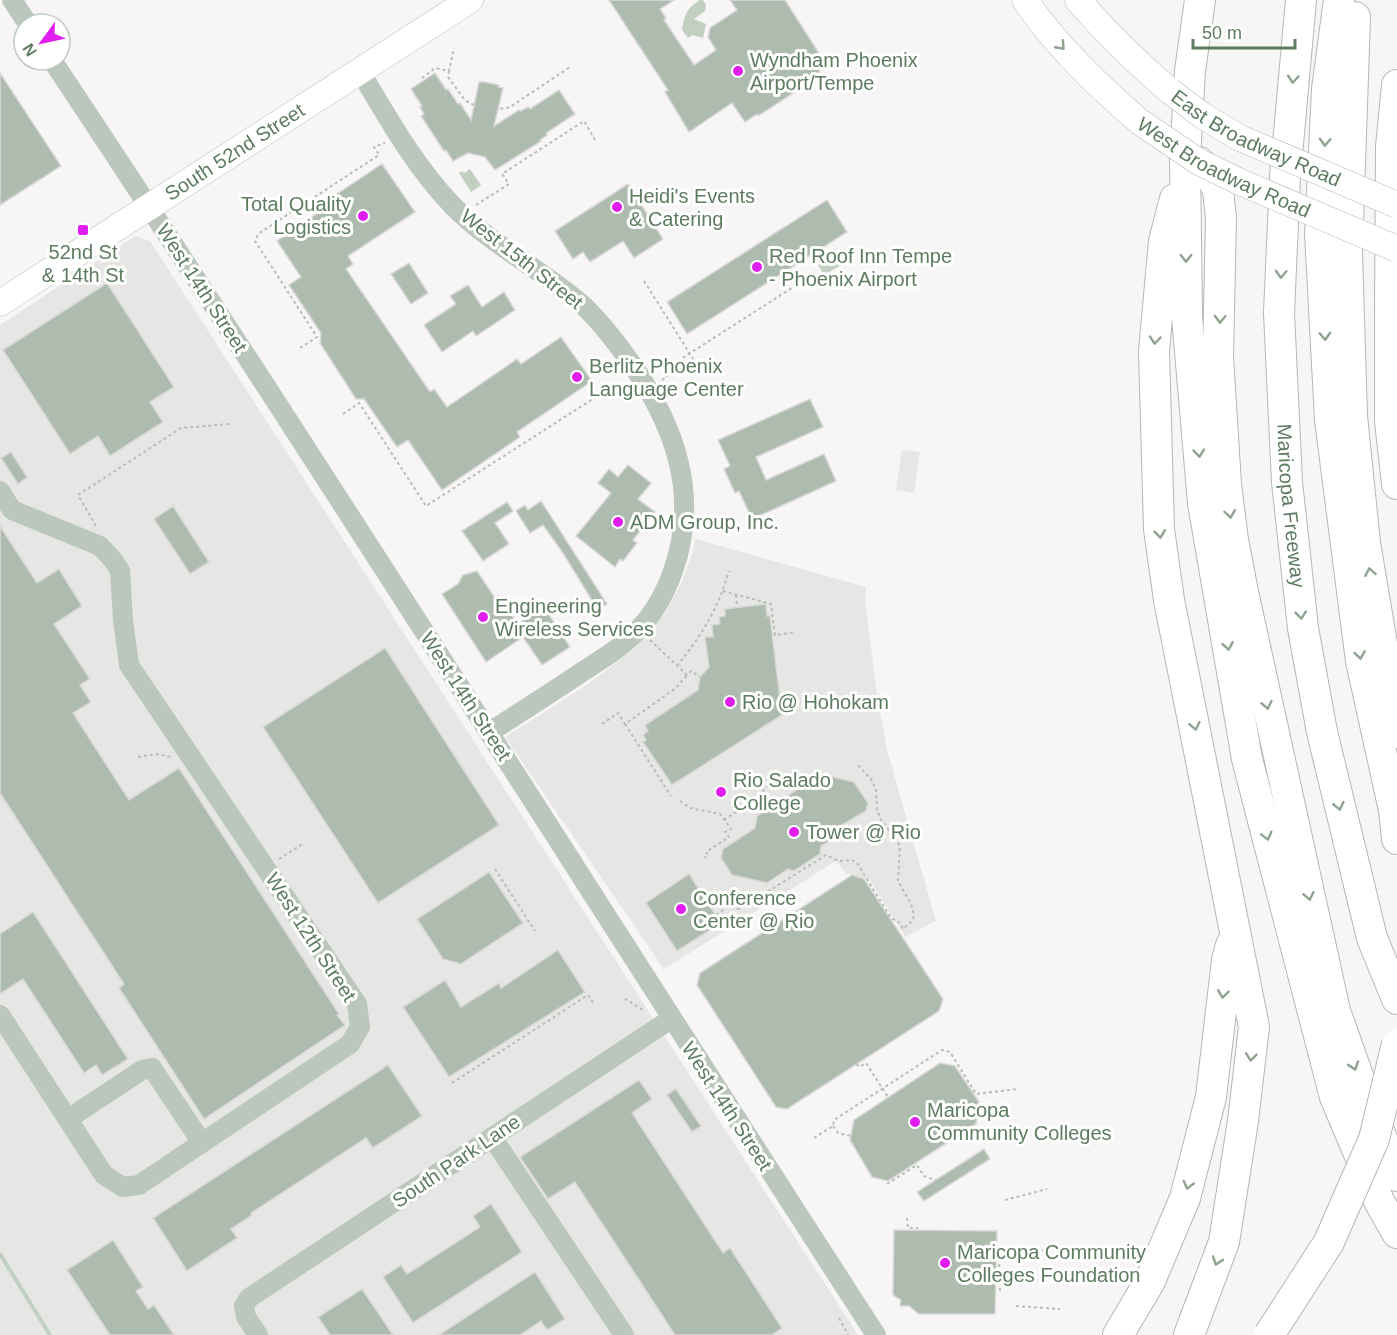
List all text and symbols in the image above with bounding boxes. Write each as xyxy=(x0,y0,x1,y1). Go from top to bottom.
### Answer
north arrow xyxy=(12,12,72,72)
scale bar xyxy=(1193,12,1295,50)
text: 50 m xyxy=(1202,23,1242,43)
one-way arrow xyxy=(1054,39,1065,49)
text: N xyxy=(20,40,40,59)
place label: Wyndham Phoenix Airport/Tempe xyxy=(750,49,918,94)
marker: Wyndham Phoenix Airport/Tempe xyxy=(731,64,745,78)
one-way arrow xyxy=(1287,75,1300,84)
street label: East Broadway Road xyxy=(1167,85,1344,191)
street label: South 52nd Street xyxy=(161,99,309,205)
street label: West Broadway Road xyxy=(1133,113,1314,222)
one-way arrow xyxy=(1318,137,1331,146)
place label: Heidi's Events & Catering xyxy=(629,185,755,230)
place label: Total Quality Logistics xyxy=(241,193,351,238)
marker: Heidi's Events & Catering xyxy=(610,200,624,214)
street label: West 15th Street xyxy=(457,205,588,314)
marker: Total Quality Logistics xyxy=(356,209,370,223)
street label: West 14th Street xyxy=(152,220,252,357)
marker: 52nd St & 14th St xyxy=(76,223,90,237)
place label: 52nd St & 14th St xyxy=(42,241,125,286)
place label: Red Roof Inn Tempe - Phoenix Airport xyxy=(769,245,952,290)
one-way arrow xyxy=(1180,254,1192,263)
marker: Red Roof Inn Tempe - Phoenix Airport xyxy=(750,260,764,274)
one-way arrow xyxy=(1274,269,1287,278)
one-way arrow xyxy=(1213,315,1226,324)
one-way arrow xyxy=(1319,332,1332,341)
one-way arrow xyxy=(1149,335,1162,344)
place label: Berlitz Phoenix Language Center xyxy=(589,355,744,400)
marker: Berlitz Phoenix Language Center xyxy=(570,370,584,384)
street label: Maricopa Freeway xyxy=(1273,423,1310,589)
one-way arrow xyxy=(1192,448,1205,457)
one-way arrow xyxy=(1223,509,1235,518)
place label: ADM Group, Inc. xyxy=(630,511,779,533)
marker: ADM Group, Inc. xyxy=(611,515,625,529)
one-way arrow xyxy=(1153,530,1166,539)
one-way arrow xyxy=(1364,567,1376,577)
place label: Engineering Wireless Services xyxy=(495,595,654,640)
marker: Engineering Wireless Services xyxy=(476,610,490,624)
one-way arrow xyxy=(1294,610,1307,619)
street label: West 14th Street xyxy=(416,628,516,765)
one-way arrow xyxy=(1221,641,1233,650)
one-way arrow xyxy=(1354,651,1366,660)
place label: Rio @ Hohokam xyxy=(742,691,889,713)
marker: Rio @ Hohokam xyxy=(723,695,737,709)
one-way arrow xyxy=(1260,700,1273,710)
one-way arrow xyxy=(1188,721,1201,731)
place label: Rio Salado College xyxy=(733,769,831,814)
marker: Rio Salado College xyxy=(714,785,728,799)
one-way arrow xyxy=(1331,801,1344,811)
place label: Tower @ Rio xyxy=(806,821,921,843)
marker: Tower @ Rio xyxy=(787,825,801,839)
one-way arrow xyxy=(1260,831,1273,841)
street label: West 12th Street xyxy=(261,869,361,1006)
place label: Conference Center @ Rio xyxy=(693,887,814,932)
one-way arrow xyxy=(1301,890,1314,900)
marker: Conference Center @ Rio xyxy=(674,902,688,916)
one-way arrow xyxy=(1217,989,1230,998)
street label: West 14th Street xyxy=(677,1038,777,1175)
one-way arrow xyxy=(1245,1052,1258,1061)
one-way arrow xyxy=(1347,1060,1360,1071)
place label: Maricopa Community Colleges xyxy=(927,1099,1112,1144)
street label: South Park Lane xyxy=(388,1110,524,1212)
marker: Maricopa Community Colleges xyxy=(908,1115,922,1129)
one-way arrow xyxy=(1183,1179,1195,1190)
place label: Maricopa Community Colleges Foundation xyxy=(957,1241,1146,1286)
one-way arrow xyxy=(1212,1255,1225,1266)
marker: Maricopa Community Colleges Foundation xyxy=(938,1256,952,1270)

